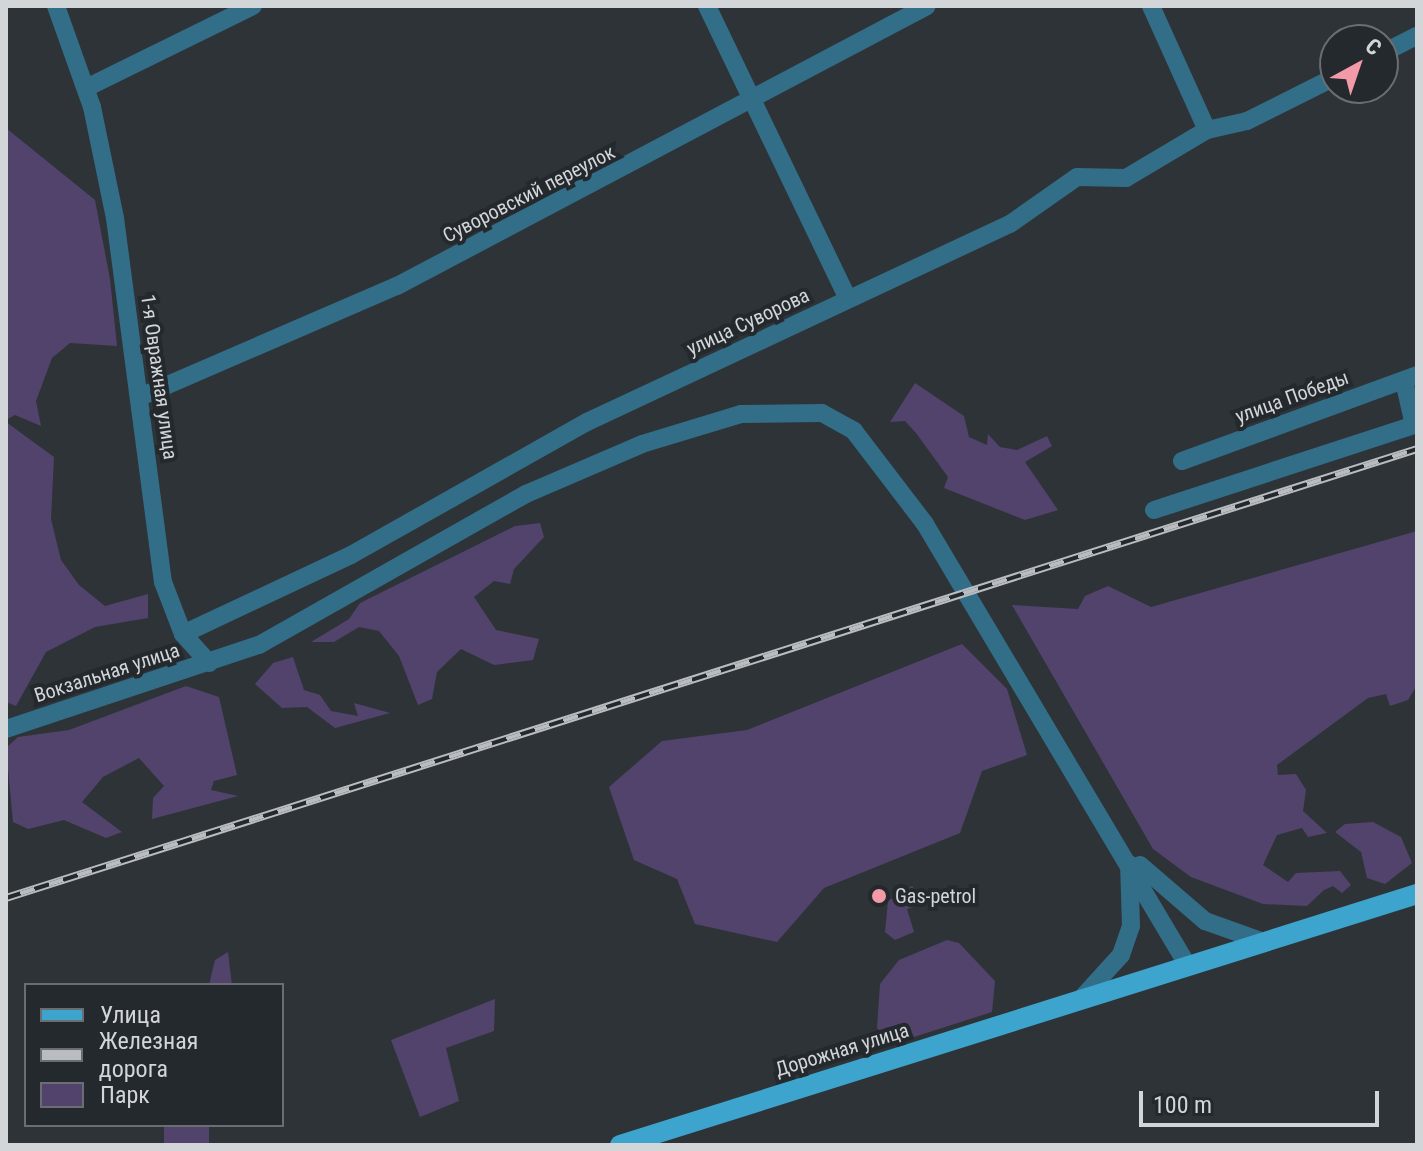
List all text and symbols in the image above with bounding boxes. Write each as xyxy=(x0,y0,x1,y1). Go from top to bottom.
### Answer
north arrow xyxy=(1319,24,1399,104)
text: С xyxy=(1361,33,1386,60)
street label: Суворовский переулок xyxy=(439,140,619,248)
street label: улица Суворова xyxy=(683,283,813,361)
street label: 1-я Овражная улица xyxy=(136,293,182,461)
street label: улица Победы xyxy=(1232,365,1352,429)
street label: Вокзальная улица xyxy=(31,638,183,708)
place label: Gas-petrol xyxy=(895,884,976,908)
marker: Gas-petrol xyxy=(870,887,888,905)
legend xyxy=(24,983,284,1127)
text: Улица xyxy=(100,1001,161,1029)
street label: Дорожная улица xyxy=(772,1018,912,1082)
text: Железная дорога xyxy=(99,1027,198,1083)
scale bar xyxy=(1143,1075,1383,1125)
text: Парк xyxy=(100,1081,150,1109)
text: 100 m xyxy=(1153,1091,1212,1119)

